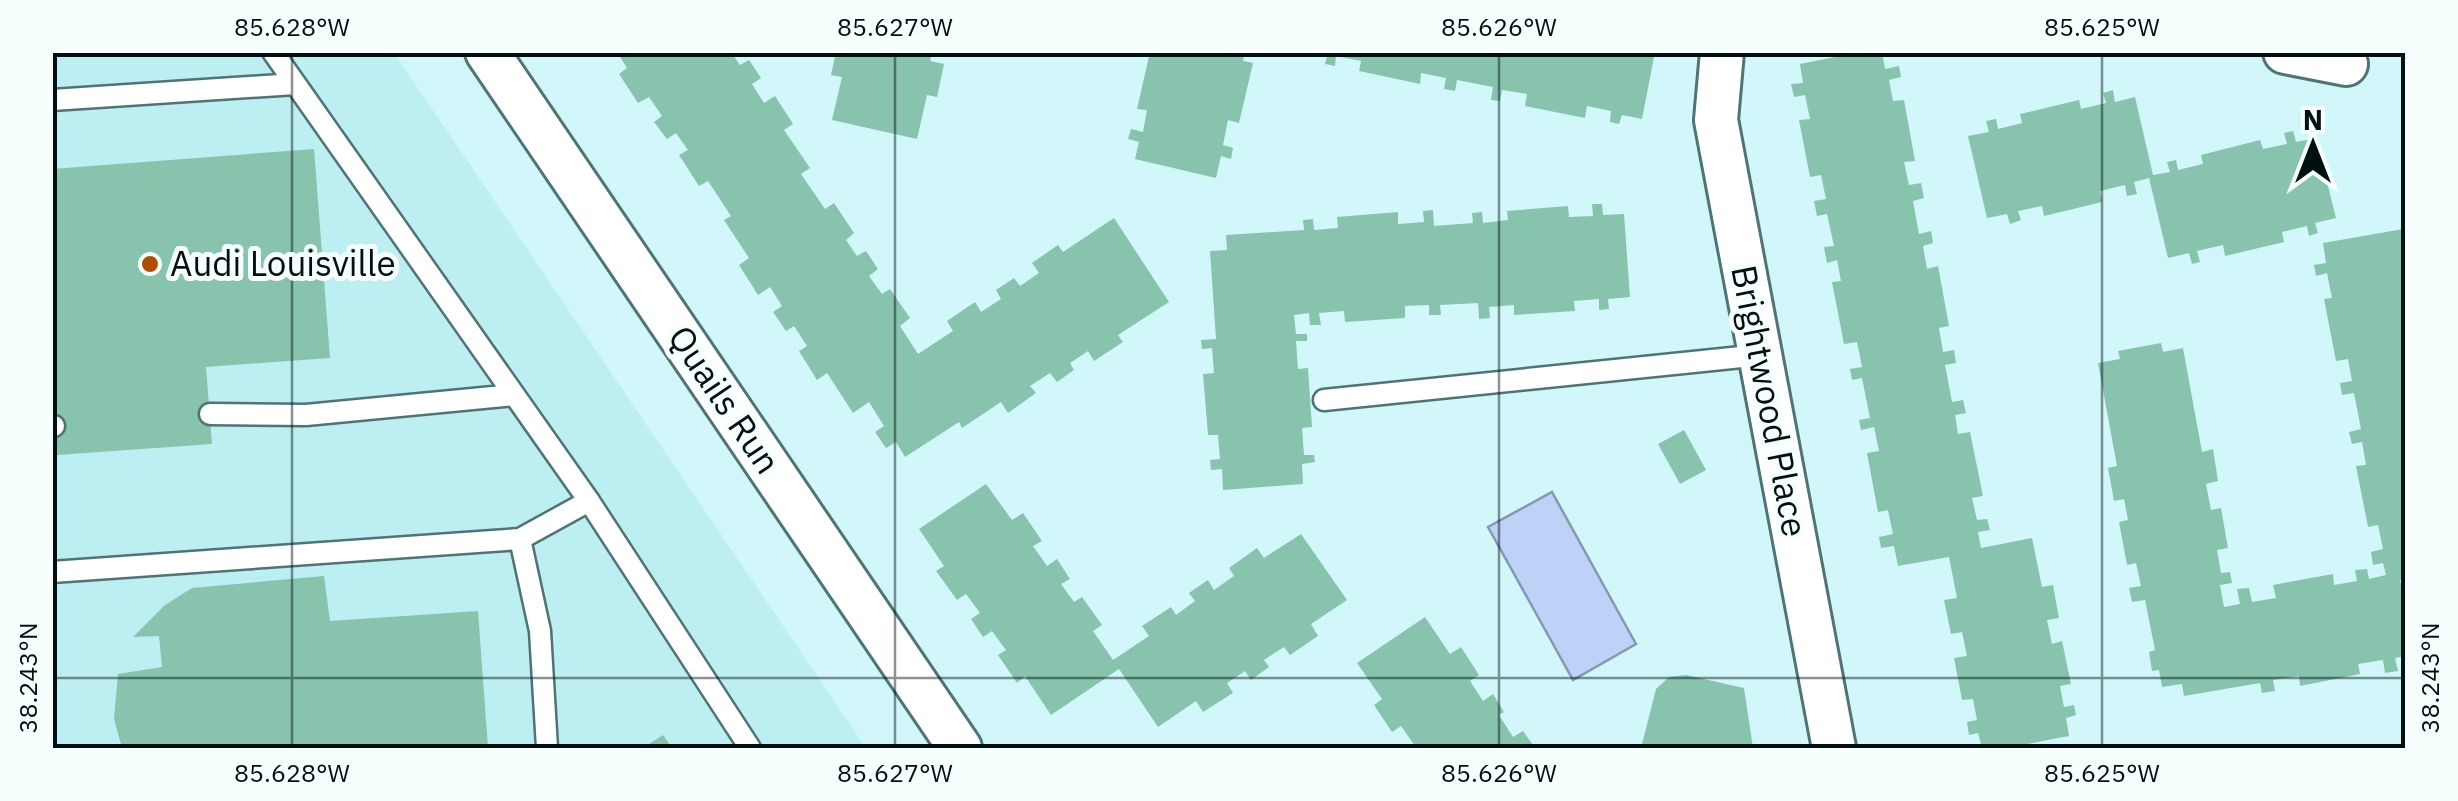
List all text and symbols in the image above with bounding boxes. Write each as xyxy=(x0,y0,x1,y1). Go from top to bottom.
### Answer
text: 85.628°W xyxy=(234,10,350,43)
text: 85.627°W xyxy=(837,10,953,43)
text: 85.626°W xyxy=(1441,10,1557,43)
text: 85.625°W xyxy=(2044,10,2160,43)
north arrow xyxy=(2263,95,2363,195)
text: N xyxy=(2303,101,2323,138)
place label: Audi Louisville xyxy=(170,240,396,286)
marker: Audi Louisville xyxy=(139,253,161,275)
street label: Brightwood Place xyxy=(1721,261,1819,540)
street label: Quails Run xyxy=(658,316,791,482)
text: 38.243°N xyxy=(11,622,44,734)
text: 38.243°N xyxy=(2413,622,2446,734)
text: 85.628°W xyxy=(234,756,350,789)
text: 85.627°W xyxy=(837,756,953,789)
text: 85.626°W xyxy=(1441,756,1557,789)
text: 85.625°W xyxy=(2044,756,2160,789)

